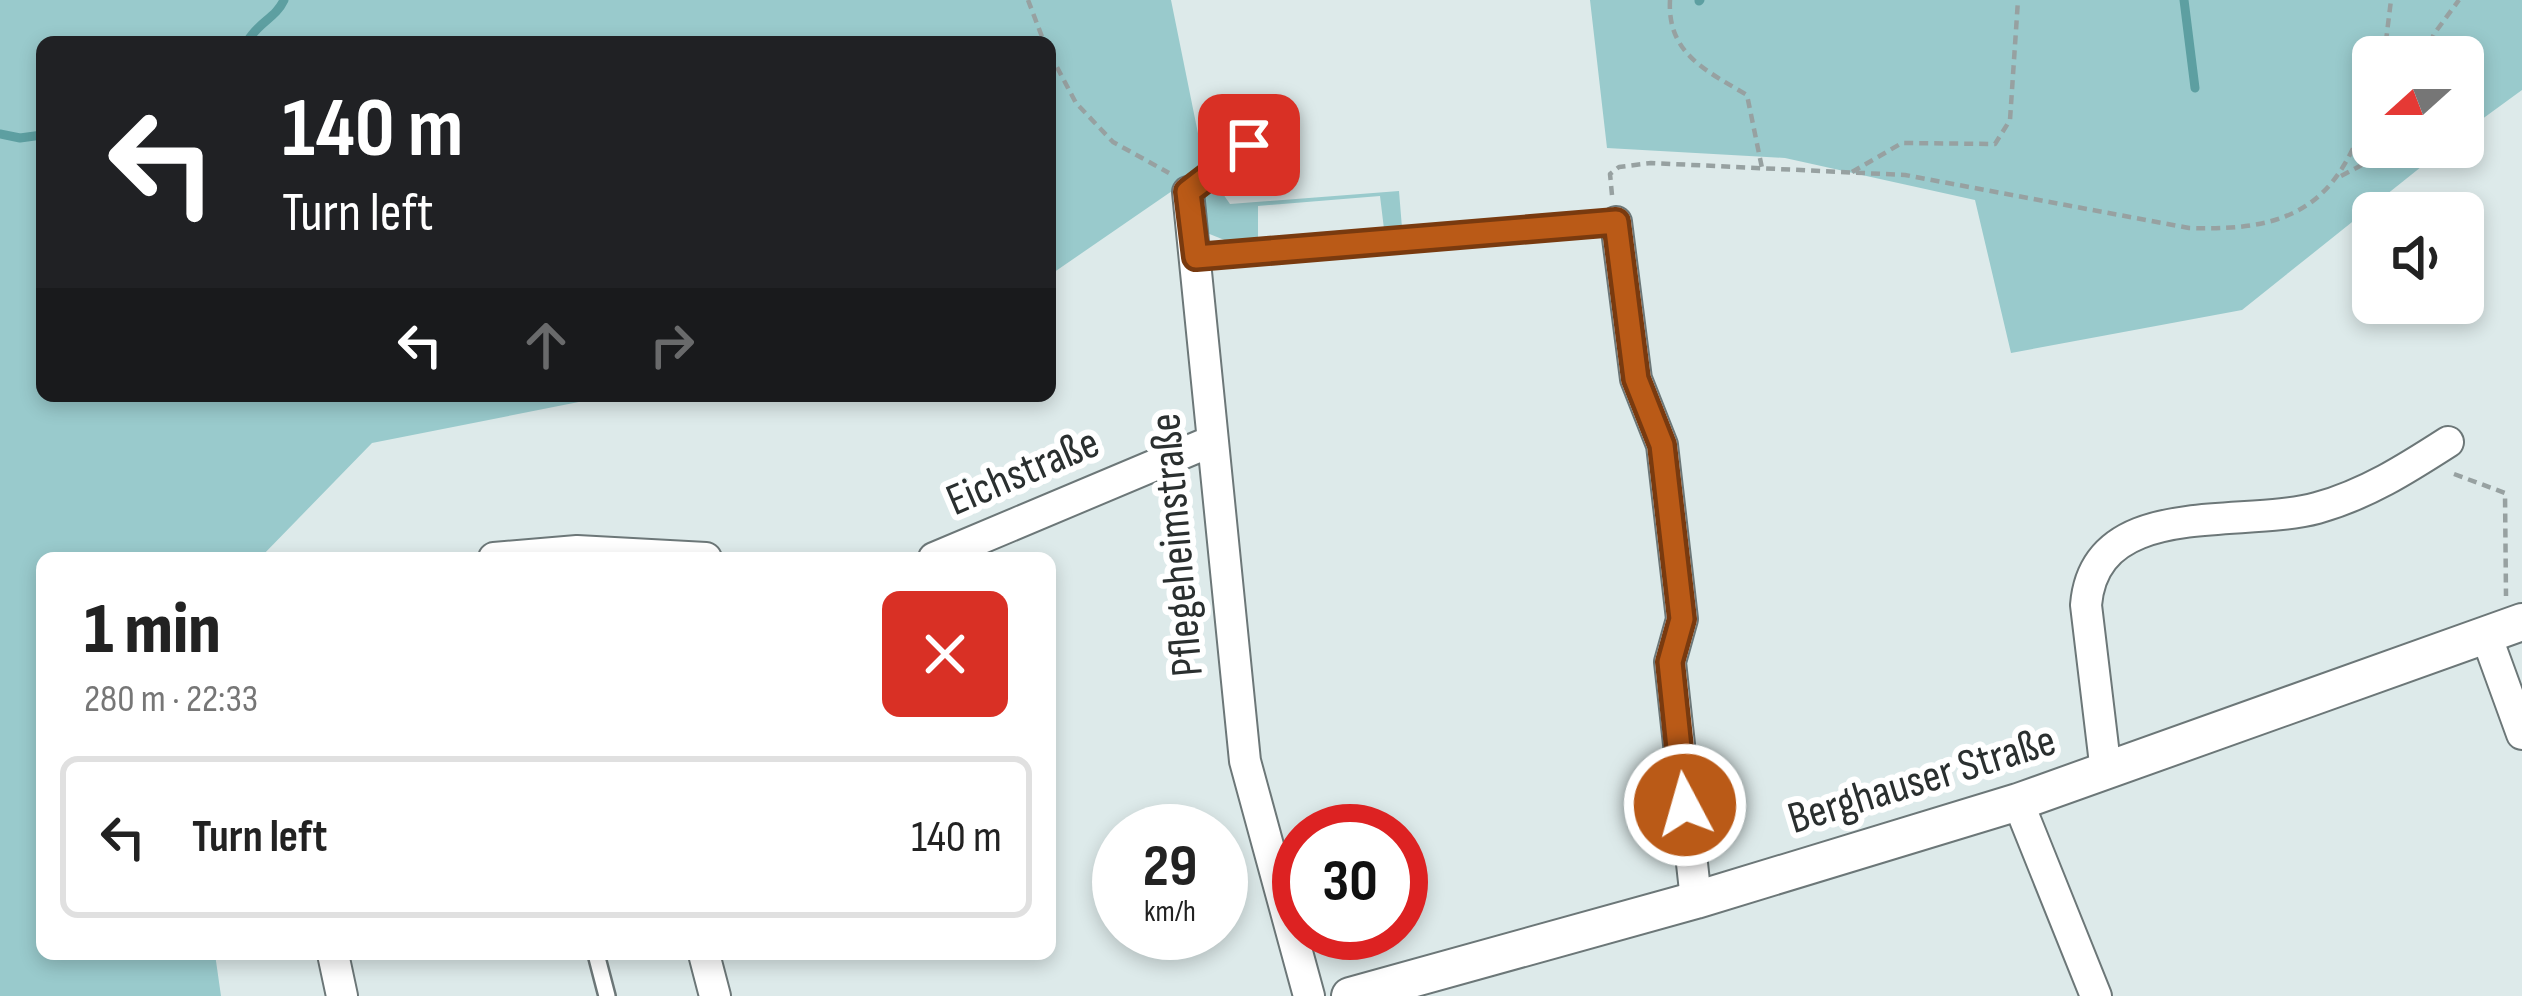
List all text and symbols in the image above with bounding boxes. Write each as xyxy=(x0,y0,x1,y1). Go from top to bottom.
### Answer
north arrow xyxy=(2352,36,2484,168)
map controls xyxy=(2352,36,2484,324)
text: 140 m xyxy=(282,79,463,180)
icon: left xyxy=(84,84,240,240)
pin xyxy=(1198,94,1300,196)
icon: arrive xyxy=(1216,112,1282,178)
text: Turn left xyxy=(282,181,434,246)
button: sound xyxy=(2352,192,2484,324)
icon: left xyxy=(387,312,453,378)
icon: ahead xyxy=(513,312,579,378)
icon: right xyxy=(639,312,705,378)
street label: Pflegeheimstraße xyxy=(1138,411,1216,679)
street label: Eichstraße xyxy=(938,415,1108,529)
text: 1 min xyxy=(84,587,221,674)
button: close xyxy=(882,591,1008,717)
text: 280 m · 22:33 xyxy=(84,676,258,723)
street label: Berghauser Straße xyxy=(1782,713,2062,847)
position arrow xyxy=(1622,742,1748,868)
icon: left xyxy=(90,804,156,870)
speed limit sign: 30 xyxy=(1272,804,1428,960)
text: Turn left xyxy=(192,810,327,865)
text: 140 m xyxy=(911,810,1002,865)
text: 29 xyxy=(1143,831,1197,903)
text: km/h xyxy=(1144,894,1196,930)

